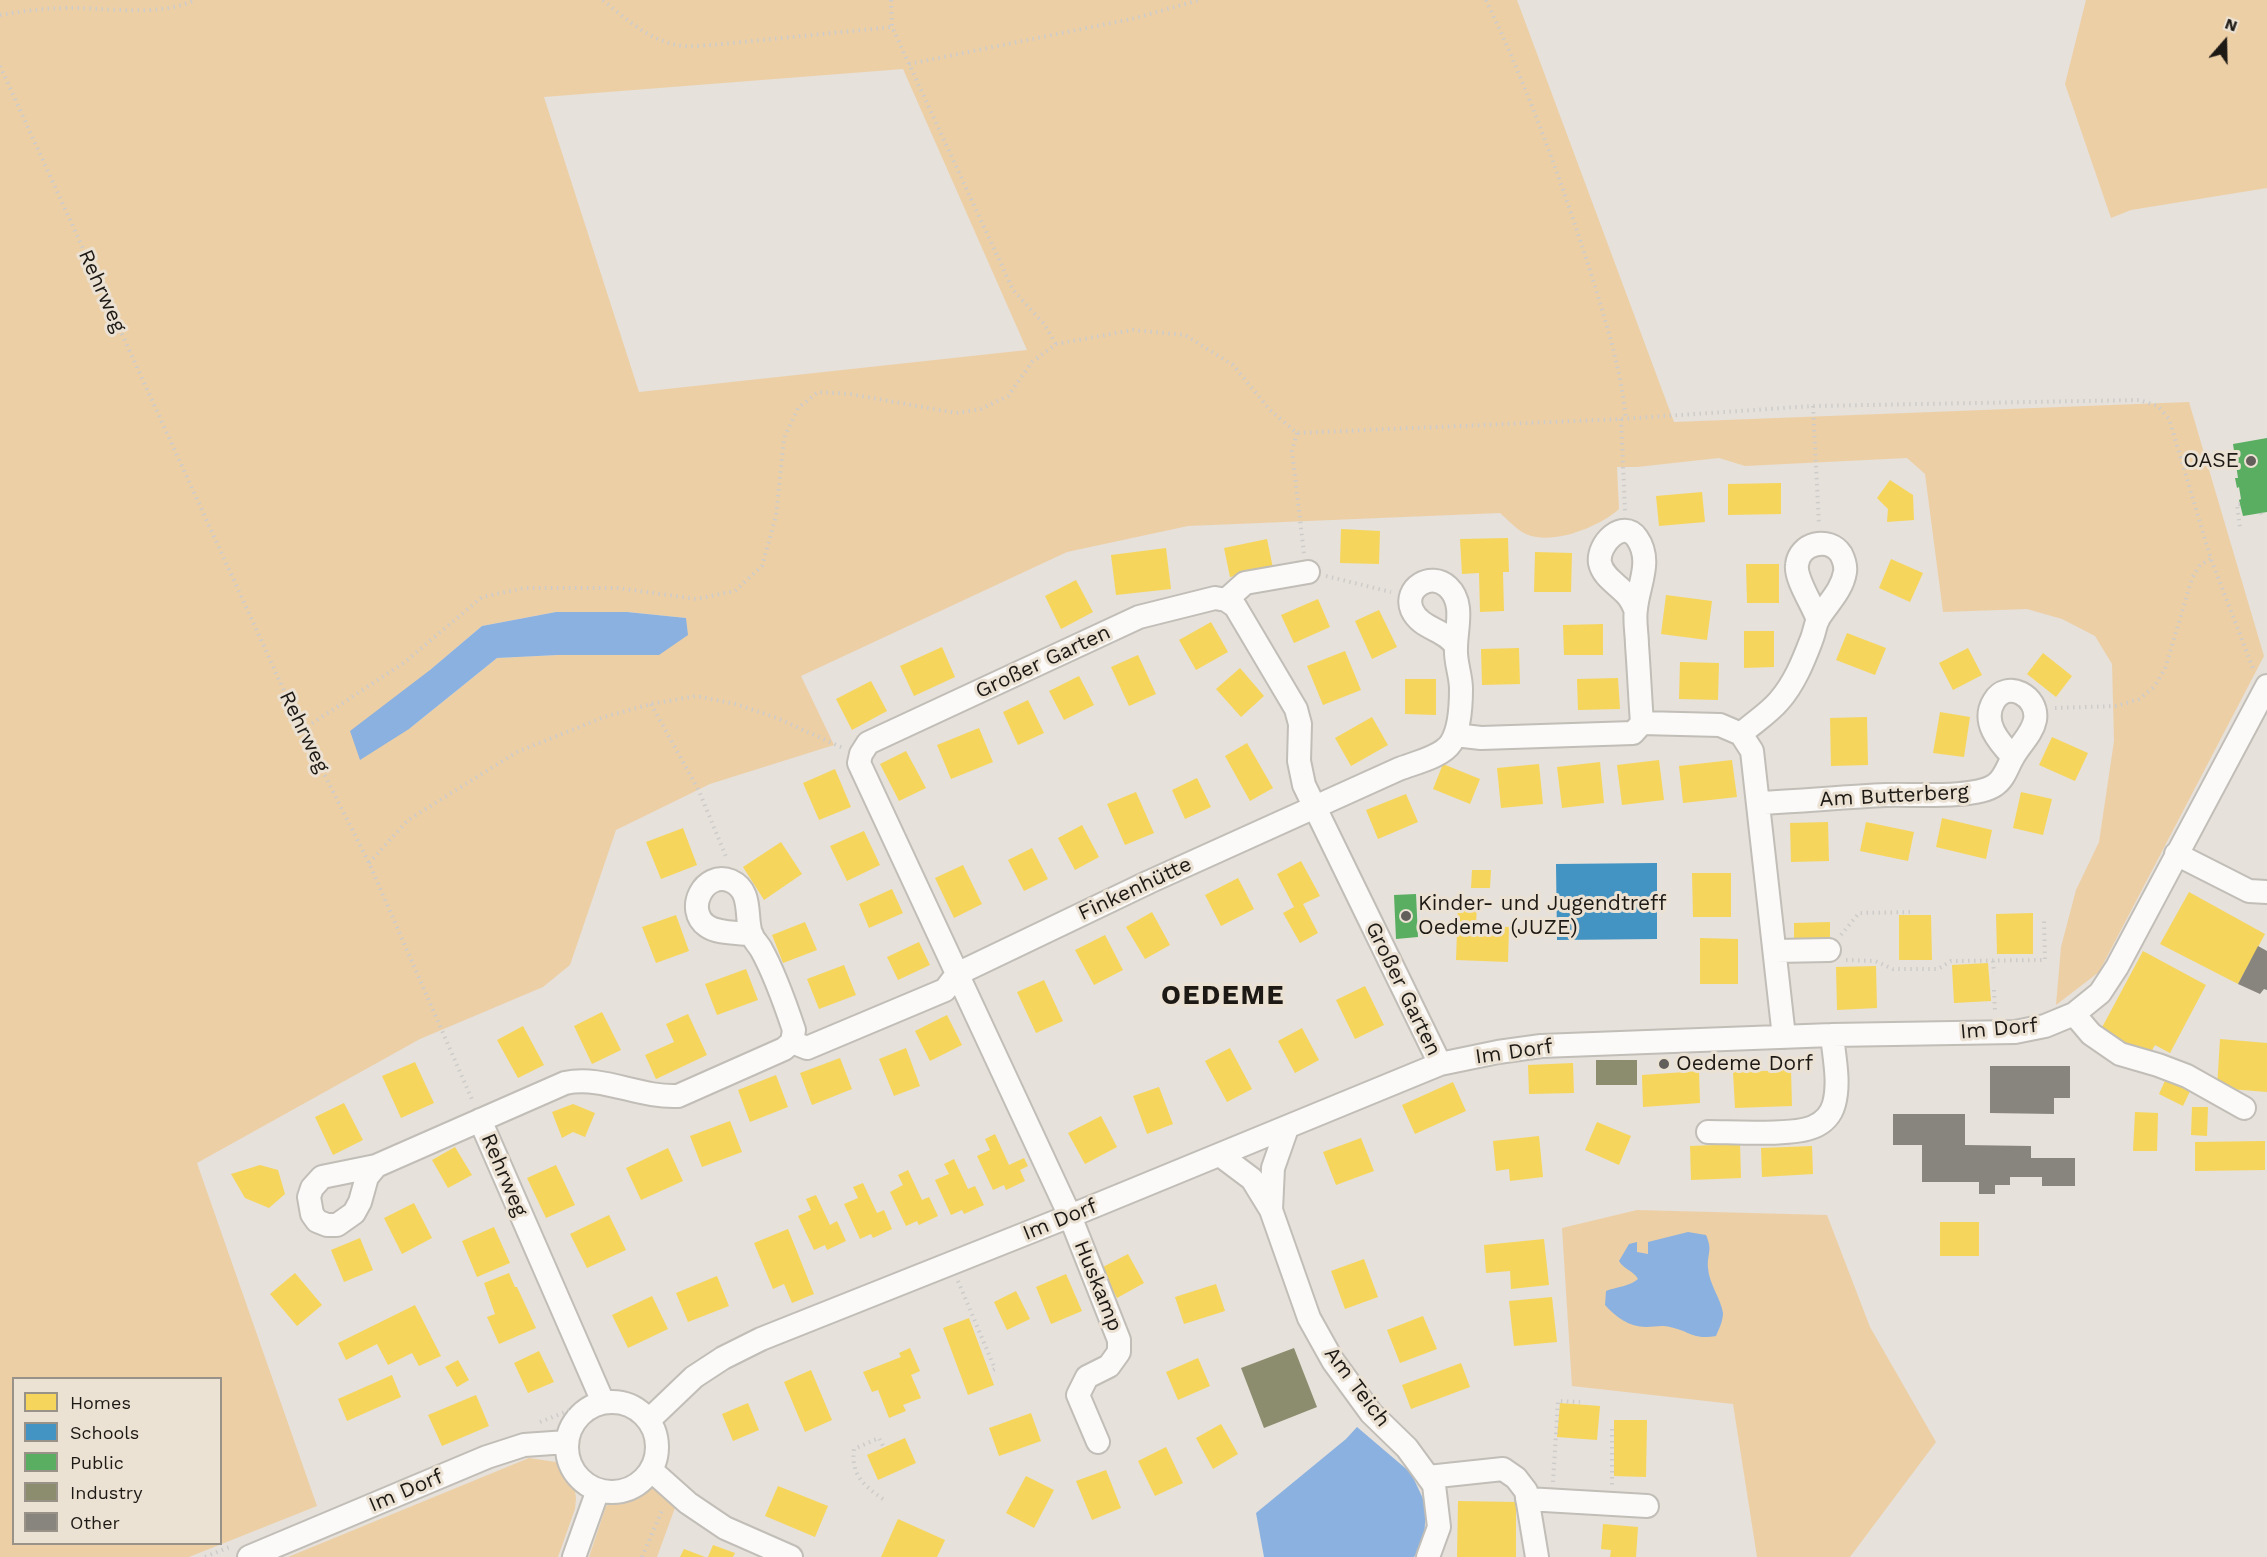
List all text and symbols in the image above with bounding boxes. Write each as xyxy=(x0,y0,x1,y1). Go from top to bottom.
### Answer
north arrow xyxy=(2195,12,2255,72)
text: N xyxy=(2222,14,2240,36)
street label: Rehrweg xyxy=(73,246,131,336)
place label: OASE xyxy=(2183,448,2239,474)
marker: OASE xyxy=(2244,454,2258,468)
street label: Großer Garten xyxy=(972,620,1114,704)
street label: Rehrweg xyxy=(273,687,335,777)
street label: Am Butterberg xyxy=(1819,780,1969,812)
street label: Finkenhütte xyxy=(1074,852,1196,926)
place label: Kinder- und Jugendtreff Oedeme (JUZE) xyxy=(1418,891,1666,941)
marker: Kinder- und Jugendtreff Oedeme (JUZE) xyxy=(1399,909,1413,923)
street label: Großer Garten xyxy=(1360,918,1446,1060)
district label: OEDEME xyxy=(1161,980,1285,1012)
street label: Im Dorf xyxy=(1959,1013,2039,1045)
street label: Im Dorf xyxy=(1474,1034,1554,1070)
place label: Oedeme Dorf xyxy=(1676,1051,1813,1077)
marker: Oedeme Dorf xyxy=(1657,1057,1671,1071)
street label: Rehrweg xyxy=(475,1130,533,1220)
street label: Im Dorf xyxy=(1019,1194,1101,1246)
street label: Huskamp xyxy=(1068,1237,1128,1335)
street label: Am Teich xyxy=(1319,1342,1395,1432)
legend xyxy=(12,1377,222,1545)
text: Homes xyxy=(70,1392,131,1413)
text: Schools xyxy=(70,1422,139,1443)
text: Public xyxy=(70,1452,124,1473)
street label: Im Dorf xyxy=(365,1464,447,1518)
text: Industry xyxy=(70,1482,142,1503)
text: Other xyxy=(70,1512,120,1533)

